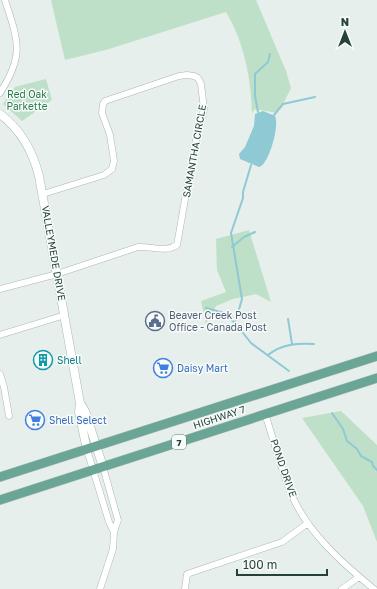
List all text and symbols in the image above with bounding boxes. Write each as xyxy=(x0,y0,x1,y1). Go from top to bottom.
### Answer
north arrow xyxy=(325,12,365,52)
text: N xyxy=(341,15,349,28)
park label: Red Oak Parkette xyxy=(7,88,48,112)
street label: SAMANTHA CIRCLE xyxy=(180,104,208,198)
street label: VALLEYMEDE DRIVE xyxy=(40,204,68,302)
place label: Beaver Creek Post Office - Canada Post xyxy=(169,309,267,333)
public building icon: Beaver Creek Post Office - Canada Post xyxy=(144,310,166,332)
building icon: Shell xyxy=(32,349,54,371)
place label: Shell xyxy=(57,354,82,366)
supermarket icon: Daisy Mart xyxy=(152,357,174,379)
place label: Daisy Mart xyxy=(177,362,228,374)
street label: HIGHWAY 7 xyxy=(191,403,247,431)
supermarket icon: Shell Select xyxy=(24,409,46,431)
place label: Shell Select xyxy=(49,414,107,426)
road number: 7 xyxy=(172,435,186,449)
street label: POND DRIVE xyxy=(268,437,300,499)
scale bar xyxy=(237,551,327,577)
text: 100 m xyxy=(243,557,277,572)

